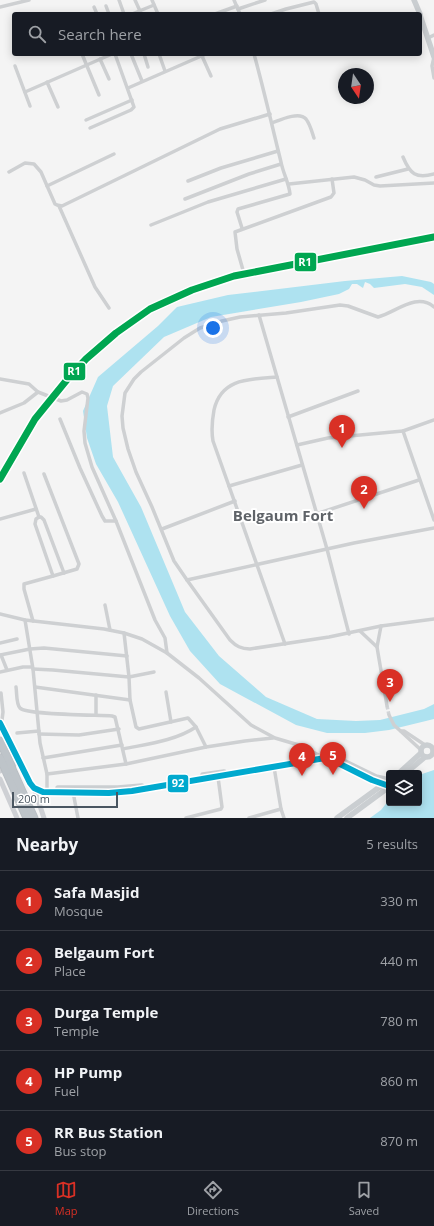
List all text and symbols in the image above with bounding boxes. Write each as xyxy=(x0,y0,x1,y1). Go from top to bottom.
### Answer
search box xyxy=(12,12,422,56)
icon: search xyxy=(26,23,48,45)
text: Search here xyxy=(58,24,142,44)
north arrow xyxy=(338,68,374,104)
line badge: R1 xyxy=(294,252,317,272)
text: R1 xyxy=(298,254,312,269)
your location xyxy=(203,318,223,338)
line badge: R1 xyxy=(63,362,86,381)
text: R1 xyxy=(67,363,81,378)
pin: 1 xyxy=(329,415,355,448)
pin: 2 xyxy=(351,476,377,509)
district label: Belgaum Fort xyxy=(233,505,334,525)
pin: 3 xyxy=(377,669,403,702)
pin: 5 xyxy=(320,742,346,775)
pin: 4 xyxy=(289,743,315,776)
map controls xyxy=(386,770,422,806)
button: layers xyxy=(386,770,422,806)
line badge: 92 xyxy=(167,774,189,793)
text: 92 xyxy=(172,775,184,790)
scale bar xyxy=(12,790,118,809)
text: 200 m xyxy=(18,791,50,806)
text: Nearby xyxy=(16,833,78,856)
text: 5 results xyxy=(366,835,418,853)
text: Safa Masjid xyxy=(54,882,139,902)
text: 1 xyxy=(25,892,33,910)
text: 330 m xyxy=(380,892,418,910)
text: Mosque xyxy=(54,902,103,920)
text: Belgaum Fort xyxy=(54,942,154,962)
text: 2 xyxy=(25,952,33,970)
text: 440 m xyxy=(380,952,418,970)
text: Place xyxy=(54,962,86,980)
text: Durga Temple xyxy=(54,1002,158,1022)
text: 3 xyxy=(25,1012,33,1030)
text: 780 m xyxy=(380,1012,418,1030)
text: Temple xyxy=(54,1022,99,1040)
text: HP Pump xyxy=(54,1062,122,1082)
text: 4 xyxy=(25,1072,33,1090)
text: 860 m xyxy=(380,1072,418,1090)
text: Fuel xyxy=(54,1082,79,1100)
text: RR Bus Station xyxy=(54,1122,163,1142)
text: 5 xyxy=(25,1132,33,1150)
text: 870 m xyxy=(380,1132,418,1150)
text: Bus stop xyxy=(54,1142,107,1160)
tab: Map xyxy=(55,1179,78,1218)
tab: Directions xyxy=(187,1179,239,1218)
tab: Saved xyxy=(349,1179,379,1218)

